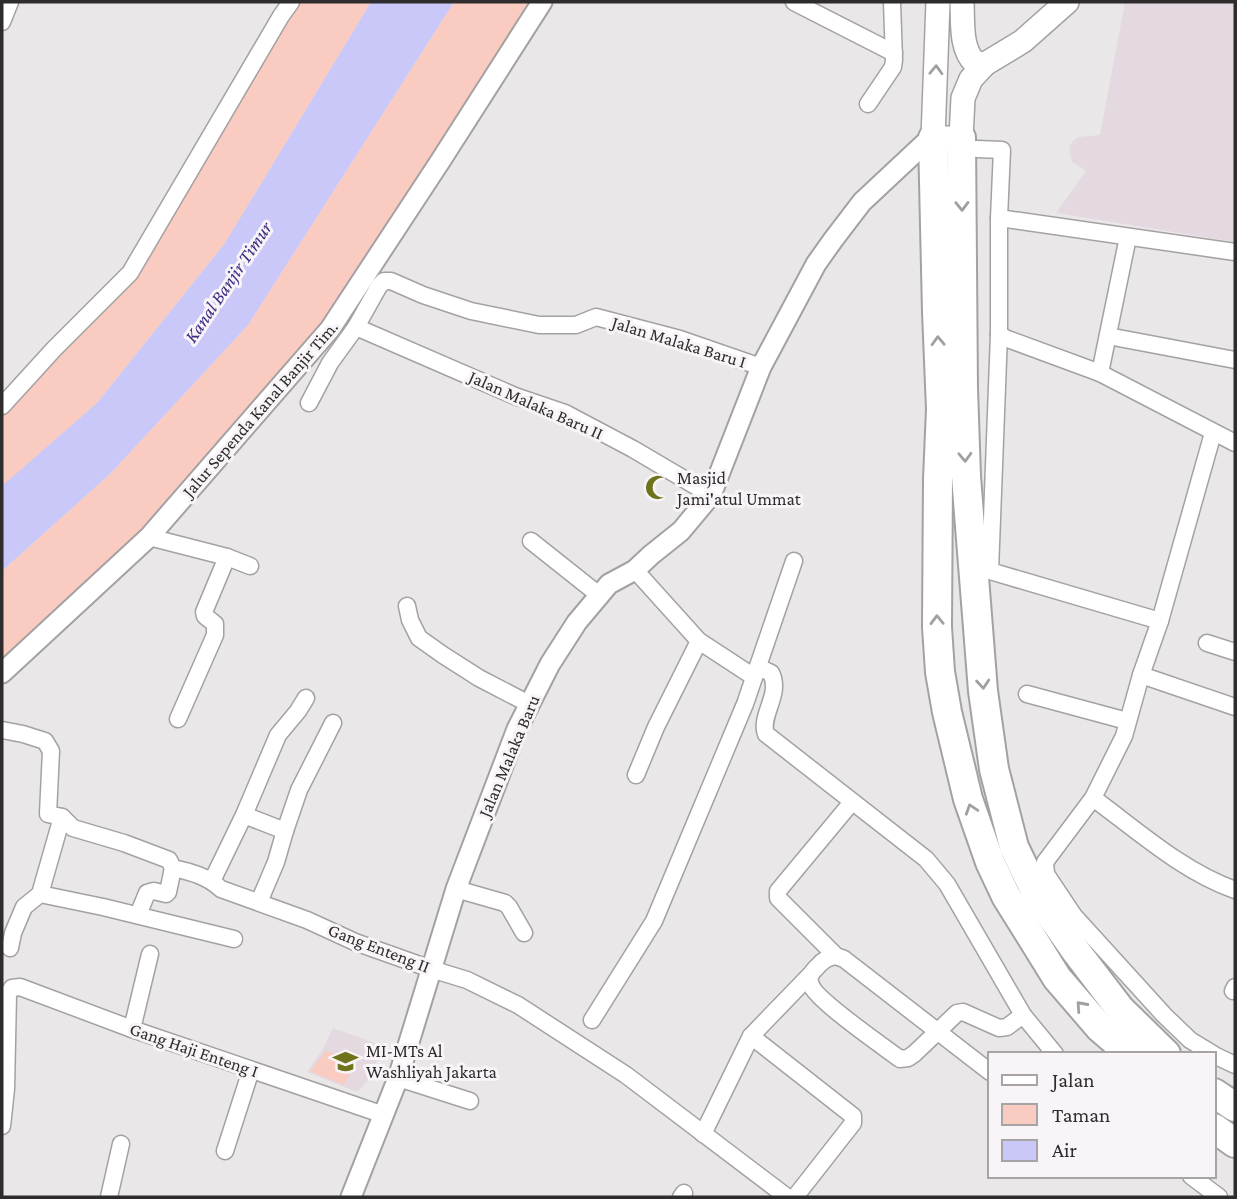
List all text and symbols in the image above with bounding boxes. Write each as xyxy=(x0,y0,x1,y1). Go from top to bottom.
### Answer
one-way arrow xyxy=(928,64,943,75)
one-way arrow xyxy=(954,201,969,212)
water label: Kanal Banjir Timur xyxy=(180,217,278,347)
street label: Jalan Malaka Baru I xyxy=(608,311,749,372)
street label: Jalur Sependa Kanal Banjir Tim. xyxy=(177,317,343,503)
one-way arrow xyxy=(930,335,945,346)
street label: Jalan Malaka Baru II xyxy=(464,366,606,444)
one-way arrow xyxy=(958,452,973,463)
place label: Masjid Jami'atul Ummat xyxy=(675,468,802,509)
mosque icon: Masjid Jami'atul Ummat xyxy=(643,474,671,502)
one-way arrow xyxy=(929,614,945,625)
one-way arrow xyxy=(975,679,990,690)
street label: Jalan Malaka Baru xyxy=(474,692,544,822)
one-way arrow xyxy=(965,803,979,816)
street label: Gang Enteng II xyxy=(325,919,433,977)
one-way arrow xyxy=(1076,1001,1089,1014)
street label: Gang Haji Enteng I xyxy=(127,1019,261,1082)
place label: MI-MTs Al Washliyah Jakarta xyxy=(366,1041,497,1082)
school or university icon: MI-MTs Al Washliyah Jakarta xyxy=(332,1047,360,1075)
legend xyxy=(988,1052,1216,1178)
text: Jalan xyxy=(1050,1068,1094,1092)
text: Taman xyxy=(1052,1103,1110,1127)
text: Air xyxy=(1052,1138,1077,1162)

